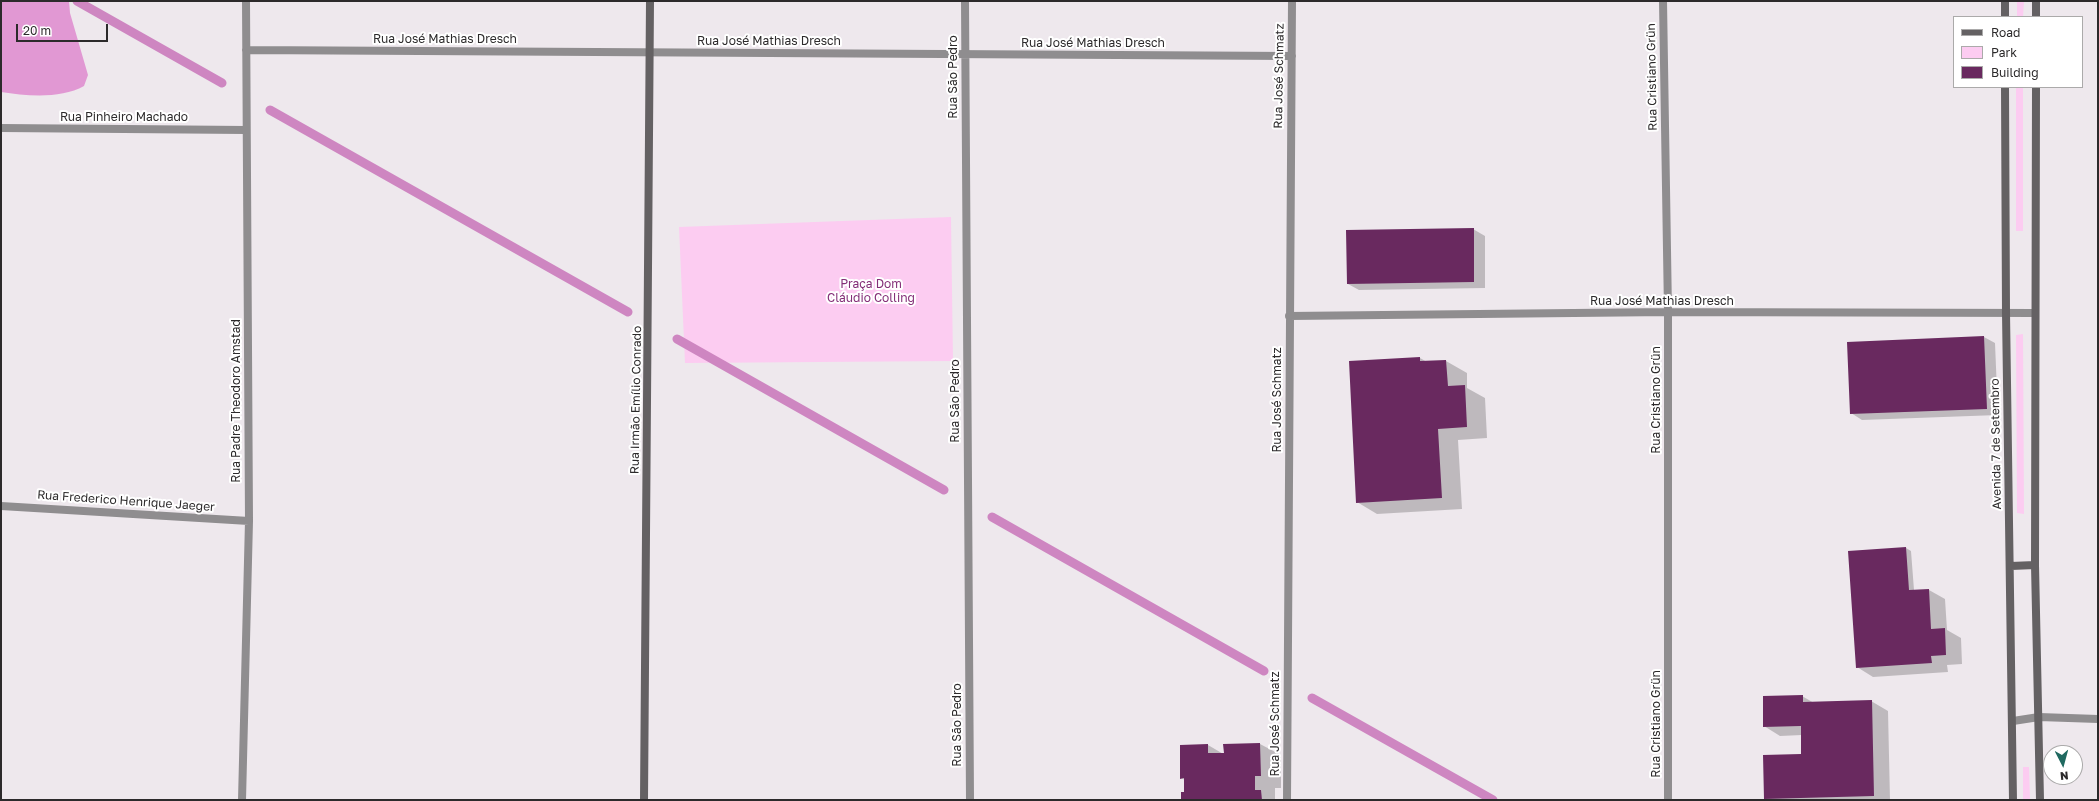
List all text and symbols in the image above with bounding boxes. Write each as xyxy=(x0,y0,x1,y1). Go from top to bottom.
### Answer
scale bar xyxy=(18,16,110,42)
legend xyxy=(1953,16,2083,88)
text: 20 m xyxy=(23,23,51,38)
street label: Rua José Schmatz xyxy=(1271,23,1287,129)
street label: Rua Cristiano Grün xyxy=(1644,23,1660,131)
text: Road xyxy=(1991,25,2020,40)
street label: Rua José Mathias Dresch xyxy=(373,32,517,46)
street label: Rua José Mathias Dresch xyxy=(697,34,841,48)
street label: Rua São Pedro xyxy=(946,35,960,119)
street label: Rua José Mathias Dresch xyxy=(1021,36,1165,50)
text: Park xyxy=(1991,45,2017,60)
text: Building xyxy=(1991,65,2039,80)
street label: Rua Pinheiro Machado xyxy=(60,110,188,124)
park label: Praça Dom Cláudio Colling xyxy=(827,277,915,305)
street label: Rua José Mathias Dresch xyxy=(1590,294,1734,308)
street label: Rua Padre Theodoro Amstad xyxy=(229,319,243,483)
street label: Rua Irmão Emílio Conrado xyxy=(628,326,644,474)
street label: Rua Cristiano Grün xyxy=(1649,346,1663,454)
street label: Rua José Schmatz xyxy=(1270,347,1284,453)
street label: Rua São Pedro xyxy=(948,359,962,443)
street label: Avenida 7 de Setembro xyxy=(1988,378,2004,510)
street label: Rua Frederico Henrique Jaeger xyxy=(37,488,215,514)
street label: Rua Cristiano Grün xyxy=(1649,670,1663,778)
street label: Rua José Schmatz xyxy=(1268,671,1282,777)
street label: Rua São Pedro xyxy=(950,683,964,767)
north arrow xyxy=(2043,745,2083,785)
text: N xyxy=(2059,770,2069,783)

